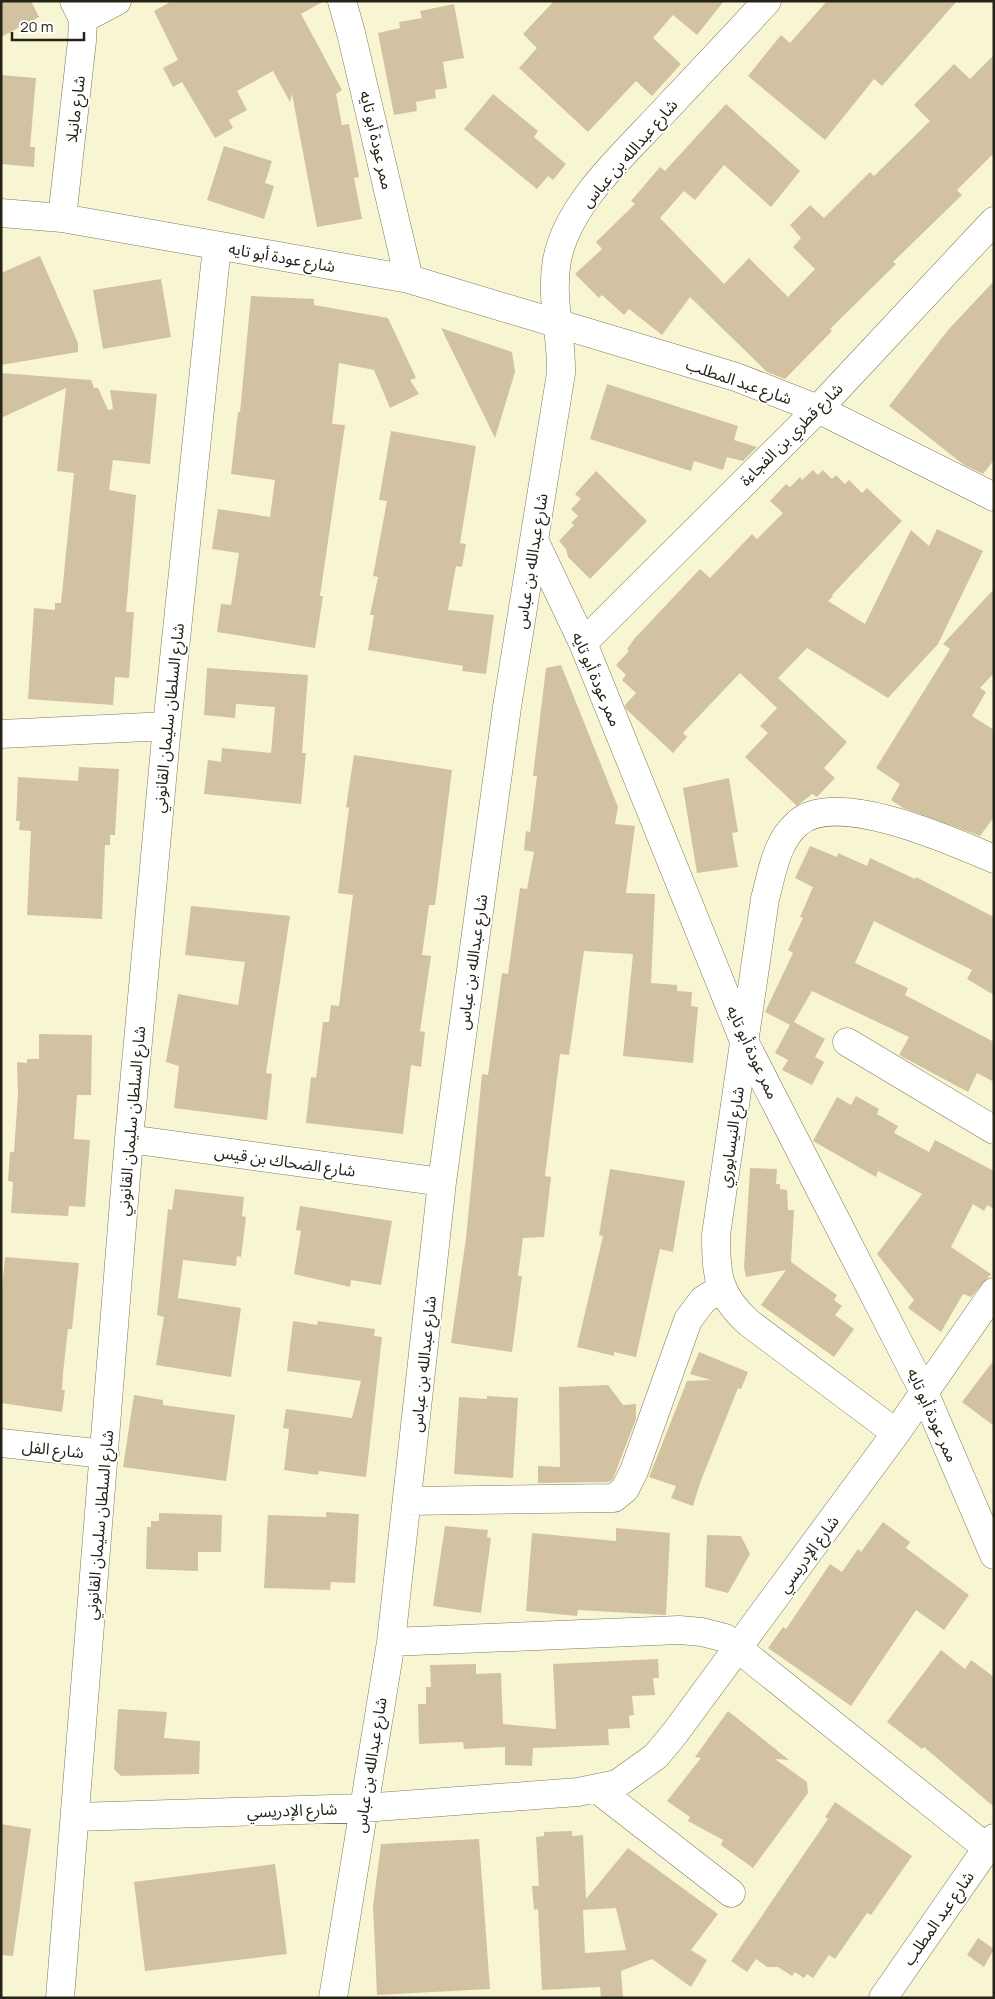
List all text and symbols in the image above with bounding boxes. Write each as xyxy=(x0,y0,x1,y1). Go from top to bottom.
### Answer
scale bar xyxy=(12,10,85,42)
text: 20 m xyxy=(20,16,53,37)
street label: شارع مانيلا xyxy=(60,74,92,144)
street label: ممر عودة أبو تايه xyxy=(355,88,399,192)
street label: شارع عبدالله بن عباس xyxy=(576,94,684,213)
street label: شارع عودة أبو تايه xyxy=(227,237,337,279)
street label: شارع عبد المطلب xyxy=(683,353,795,411)
street label: شارع قطري بن الفجاءة xyxy=(735,378,849,492)
street label: شارع عبدالله بن عباس xyxy=(509,492,555,631)
street label: شارع السلطان سليمان القانوني xyxy=(147,622,191,814)
street label: ممر عودة أبو تايه xyxy=(567,628,627,730)
street label: شارع عبدالله بن عباس xyxy=(452,893,494,1032)
street label: ممر عودة أبو تايه xyxy=(722,1002,784,1102)
street label: شارع السلطان سليمان القانوني xyxy=(112,1025,152,1217)
street label: شارع النيسابوري xyxy=(713,1085,751,1189)
street label: شارع الضحاك بن قيس xyxy=(213,1140,357,1184)
street label: شارع عبدالله بن عباس xyxy=(405,1295,443,1433)
street label: ممر عودة أبو تايه xyxy=(902,1364,964,1466)
street label: شارع السلطان سليمان القانوني xyxy=(80,1429,120,1621)
street label: شارع الفل xyxy=(21,1435,85,1465)
street label: شارع الإدريسي xyxy=(772,1511,845,1598)
street label: شارع عبدالله بن عباس xyxy=(348,1696,394,1835)
street label: شارع الإدريسي xyxy=(246,1797,338,1825)
street label: شارع عبد المطلب xyxy=(897,1866,980,1971)

